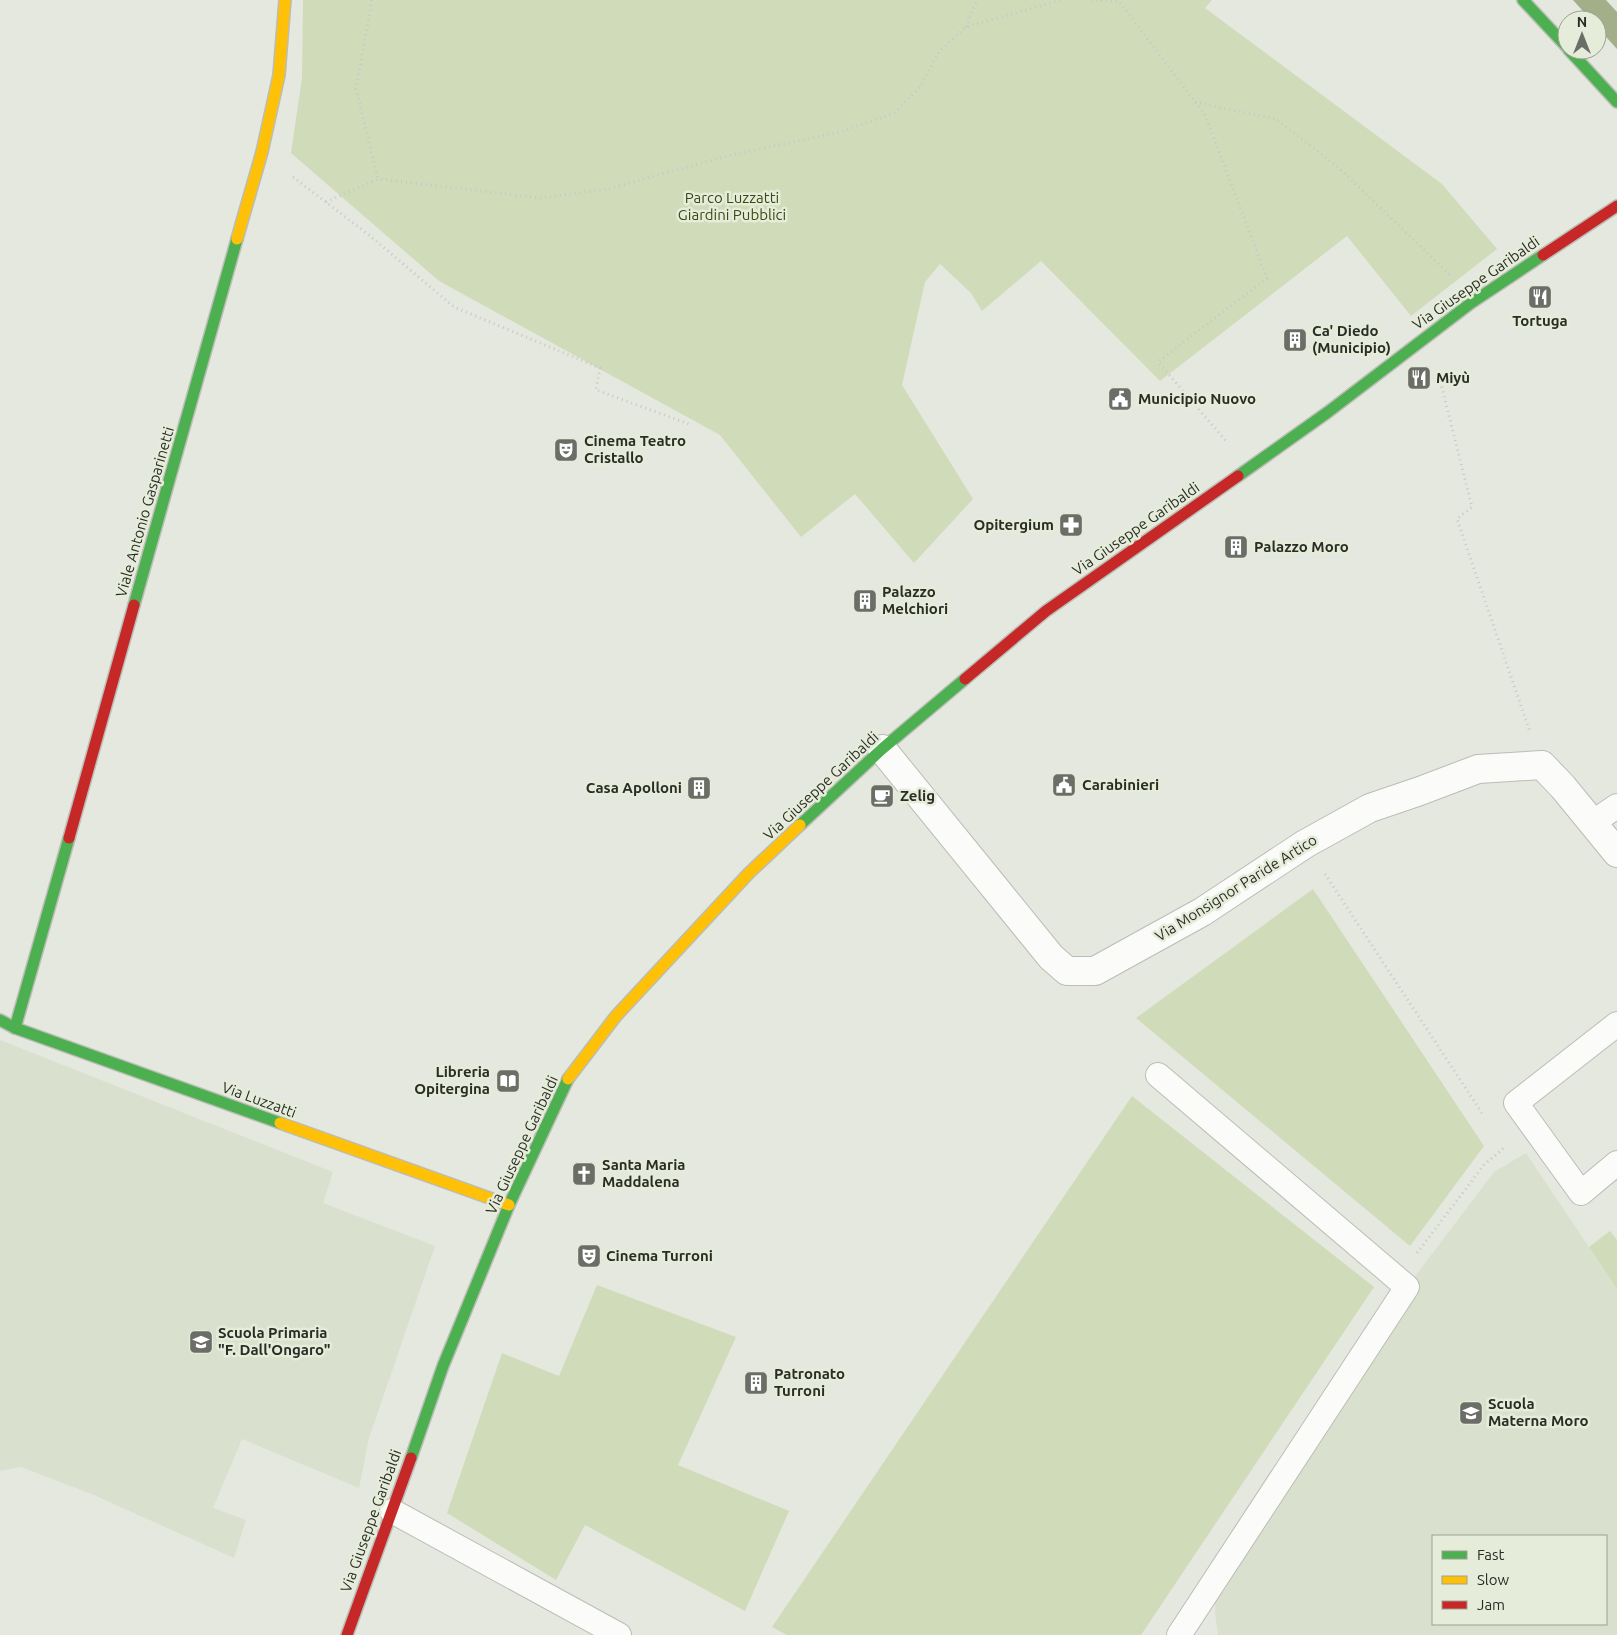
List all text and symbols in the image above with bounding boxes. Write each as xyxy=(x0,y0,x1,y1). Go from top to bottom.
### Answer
north arrow xyxy=(1557,10,1607,60)
text: N xyxy=(1577,14,1587,30)
park label: Parco Luzzatti Giardini Pubblici xyxy=(678,189,786,223)
street label: Via Giuseppe Garibaldi xyxy=(1409,232,1542,333)
restaurant icon: Tortuga xyxy=(1527,284,1553,310)
place label: Tortuga xyxy=(1512,312,1568,329)
place label: Ca' Diedo (Municipio) xyxy=(1312,322,1391,356)
building icon: Ca' Diedo (Municipio) xyxy=(1282,327,1308,353)
restaurant icon: Miyù xyxy=(1406,365,1432,391)
place label: Miyù xyxy=(1436,369,1470,386)
public building icon: Municipio Nuovo xyxy=(1107,386,1133,412)
place label: Municipio Nuovo xyxy=(1138,390,1256,407)
street label: Viale Antonio Gasparinetti xyxy=(112,425,177,599)
place label: Cinema Teatro Cristallo xyxy=(584,432,686,466)
theatre icon: Cinema Teatro Cristallo xyxy=(553,437,579,463)
street label: Via Giuseppe Garibaldi xyxy=(1069,478,1202,579)
pharmacy icon: Opitergium xyxy=(1058,512,1084,538)
place label: Opitergium xyxy=(973,516,1054,533)
building icon: Palazzo Moro xyxy=(1223,534,1249,560)
place label: Palazzo Moro xyxy=(1254,538,1349,555)
place label: Palazzo Melchiori xyxy=(882,583,948,617)
building icon: Palazzo Melchiori xyxy=(852,588,878,614)
street label: Via Giuseppe Garibaldi xyxy=(760,728,882,843)
public building icon: Carabinieri xyxy=(1051,772,1077,798)
building icon: Casa Apolloni xyxy=(686,775,712,801)
place label: Carabinieri xyxy=(1082,776,1159,793)
place label: Casa Apolloni xyxy=(586,779,682,796)
cafe icon: Zelig xyxy=(869,783,895,809)
place label: Zelig xyxy=(900,787,935,804)
street label: Via Monsignor Paride Artico xyxy=(1152,831,1320,944)
place label: Libreria Opitergina xyxy=(414,1063,490,1097)
library icon: Libreria Opitergina xyxy=(495,1068,521,1094)
street label: Via Giuseppe Garibaldi xyxy=(482,1073,561,1217)
street label: Via Luzzatti xyxy=(220,1078,299,1121)
place label: Santa Maria Maddalena xyxy=(602,1156,686,1190)
church icon: Santa Maria Maddalena xyxy=(571,1161,597,1187)
theatre icon: Cinema Turroni xyxy=(576,1243,602,1269)
place label: Cinema Turroni xyxy=(606,1247,713,1264)
place label: Scuola Primaria "F. Dall'Ongaro" xyxy=(218,1324,330,1358)
school or university icon: Scuola Primaria "F. Dall'Ongaro" xyxy=(188,1329,214,1355)
place label: Patronato Turroni xyxy=(774,1365,845,1399)
building icon: Patronato Turroni xyxy=(743,1370,769,1396)
place label: Scuola Materna Moro xyxy=(1488,1395,1588,1429)
school or university icon: Scuola Materna Moro xyxy=(1458,1400,1484,1426)
street label: Via Giuseppe Garibaldi xyxy=(337,1447,404,1595)
legend xyxy=(1432,1535,1607,1625)
text: Fast xyxy=(1477,1546,1505,1563)
text: Slow xyxy=(1477,1571,1510,1588)
text: Jam xyxy=(1477,1596,1505,1613)

